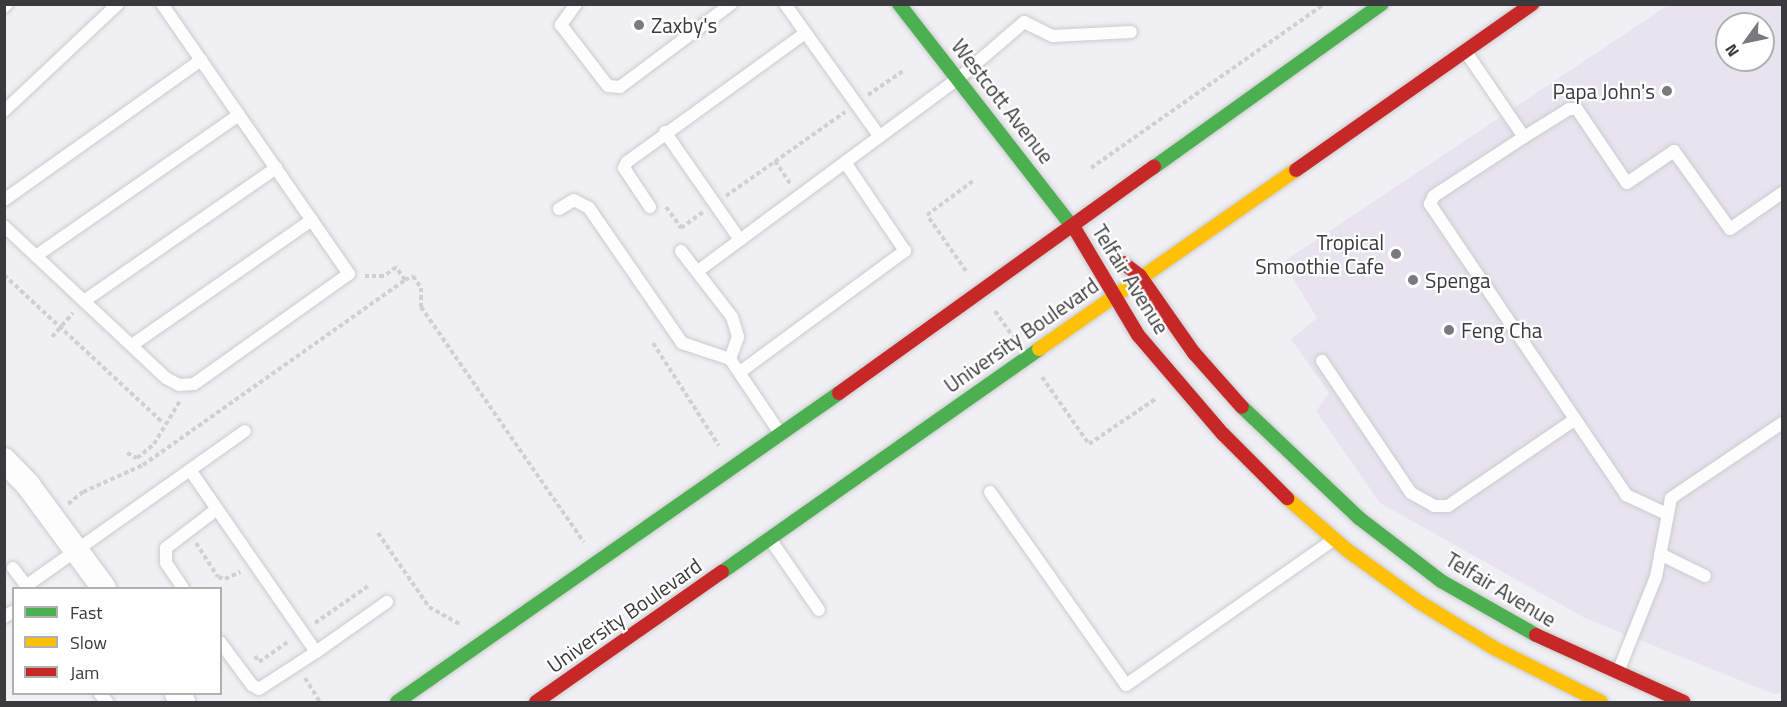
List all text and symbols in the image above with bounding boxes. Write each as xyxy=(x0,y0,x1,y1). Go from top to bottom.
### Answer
place label: Zaxby's xyxy=(651,12,717,38)
north arrow xyxy=(1715,12,1775,72)
marker: Zaxby's xyxy=(632,18,646,32)
street label: Westcott Avenue xyxy=(947,34,1059,168)
text: N xyxy=(1718,40,1745,62)
place label: Papa John's xyxy=(1553,78,1655,104)
marker: Papa John's xyxy=(1660,84,1674,98)
street label: Telfair Avenue xyxy=(1087,220,1175,338)
place label: Tropical Smoothie Cafe xyxy=(1255,229,1384,279)
marker: Tropical Smoothie Cafe xyxy=(1389,247,1403,261)
place label: Spenga xyxy=(1425,267,1491,293)
street label: University Boulevard xyxy=(939,272,1103,398)
marker: Spenga xyxy=(1406,273,1420,287)
place label: Feng Cha xyxy=(1461,317,1542,343)
marker: Feng Cha xyxy=(1442,323,1456,337)
street label: Telfair Avenue xyxy=(1441,546,1561,632)
street label: University Boulevard xyxy=(542,552,706,678)
legend xyxy=(12,587,222,695)
text: Fast xyxy=(70,599,103,626)
text: Slow xyxy=(70,629,107,656)
text: Jam xyxy=(70,659,99,686)

